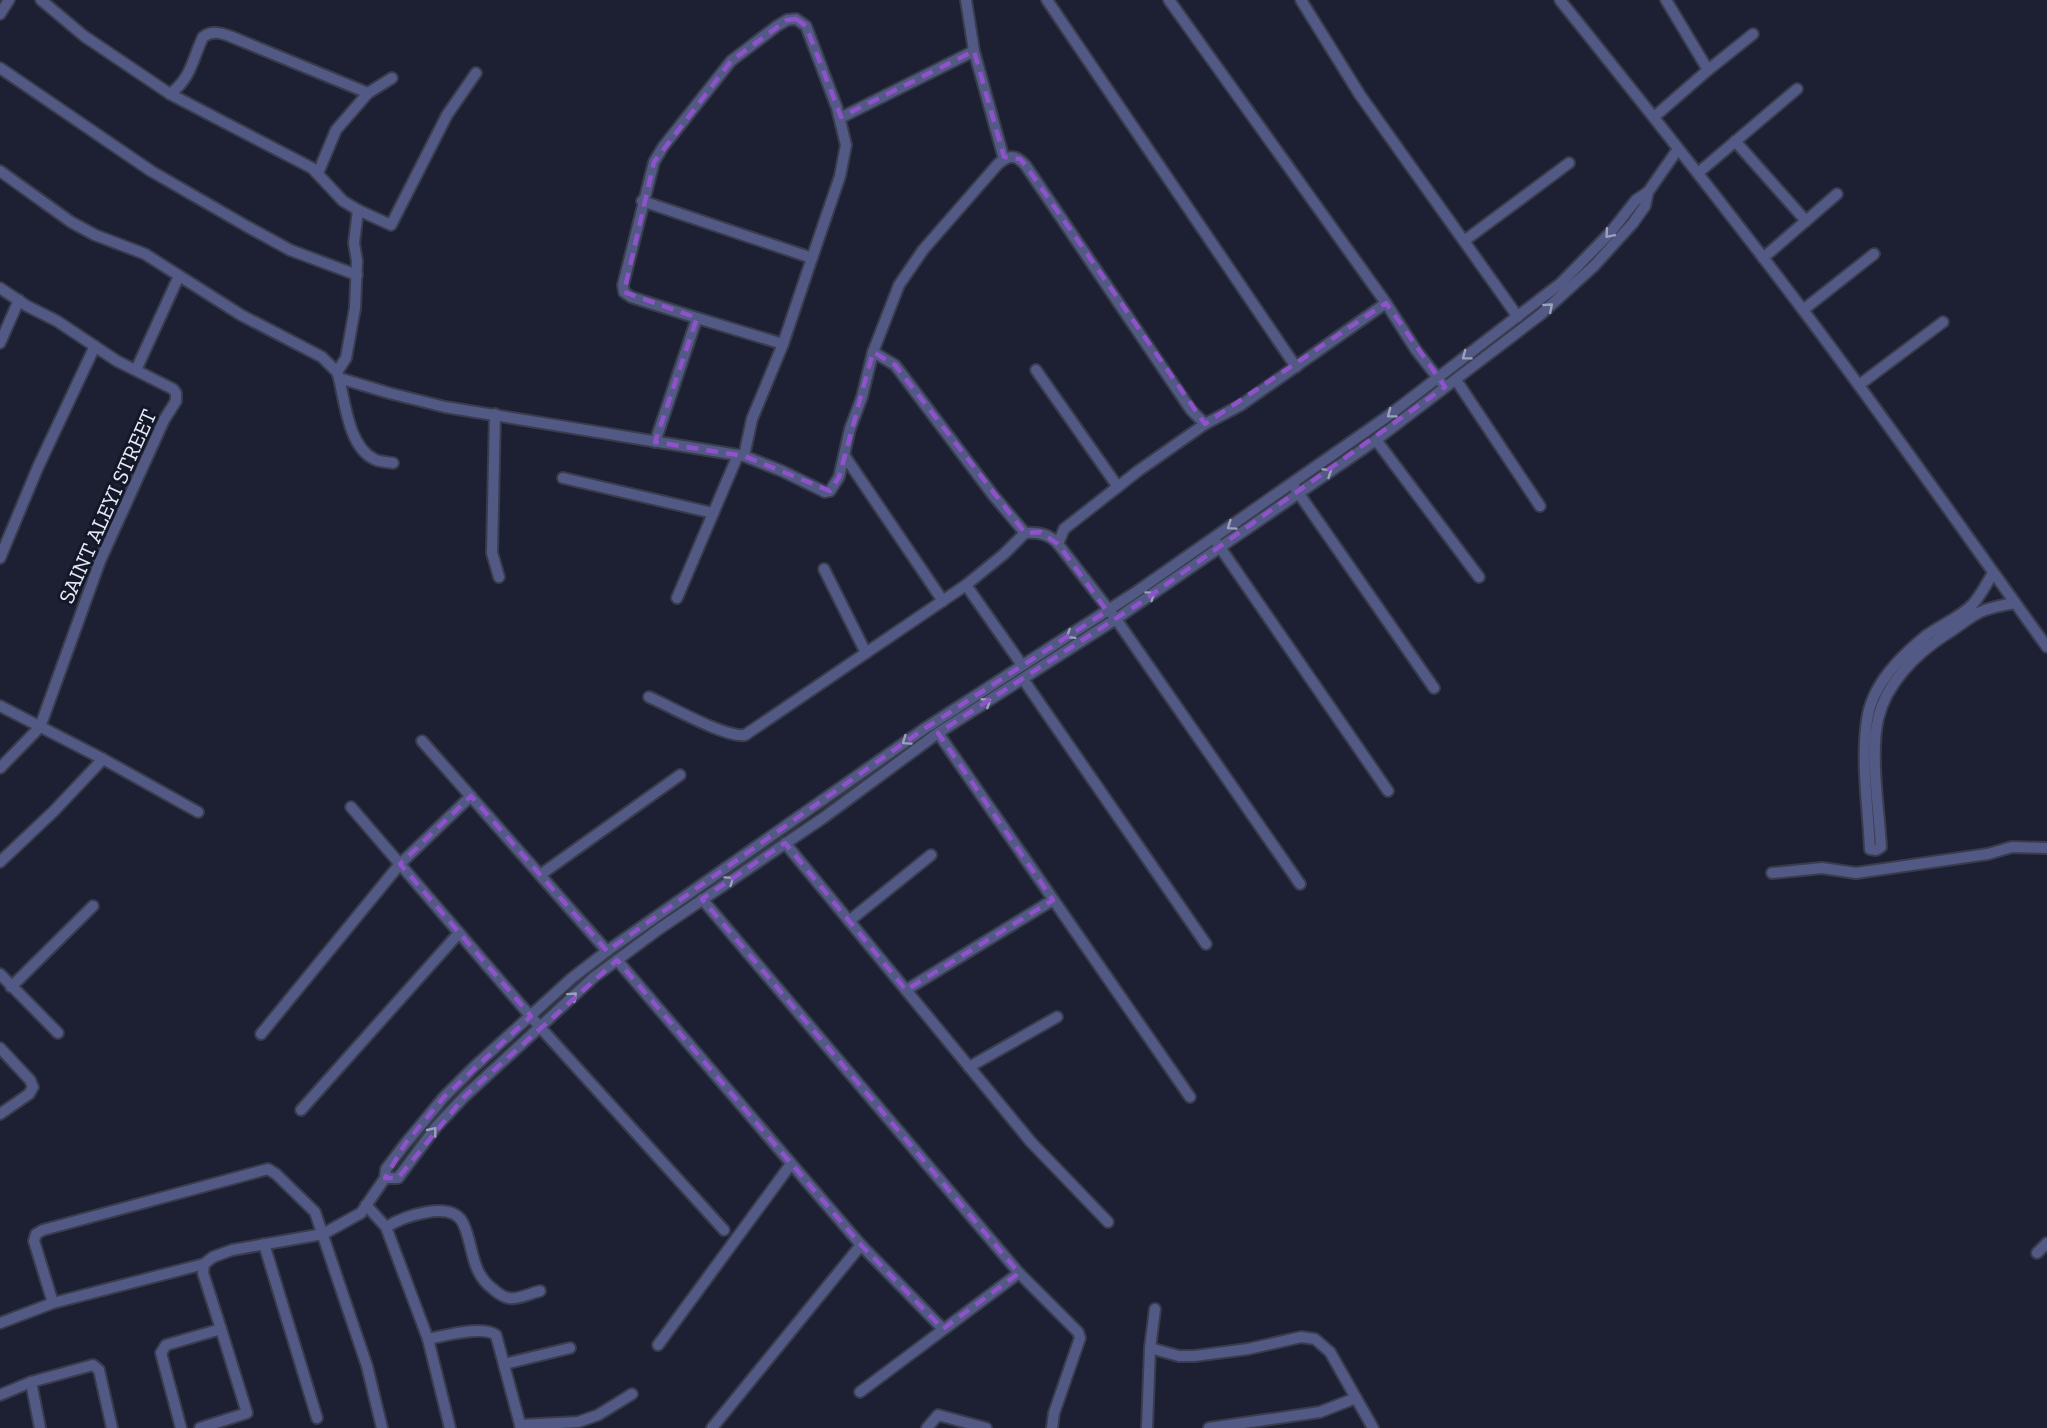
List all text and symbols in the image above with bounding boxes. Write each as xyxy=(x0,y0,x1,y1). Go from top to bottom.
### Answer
one-way arrow xyxy=(1605,227,1616,238)
one-way arrow xyxy=(1542,303,1553,314)
one-way arrow xyxy=(1462,349,1473,360)
street label: SAINT ALEYI STREET xyxy=(52,405,163,607)
one-way arrow xyxy=(1387,407,1398,418)
one-way arrow xyxy=(1321,468,1332,479)
one-way arrow xyxy=(1227,518,1237,530)
one-way arrow xyxy=(1144,591,1155,602)
one-way arrow xyxy=(1066,628,1076,640)
one-way arrow xyxy=(981,698,992,709)
one-way arrow xyxy=(902,734,913,745)
one-way arrow xyxy=(723,876,734,887)
one-way arrow xyxy=(566,992,577,1003)
one-way arrow xyxy=(425,1127,436,1138)

